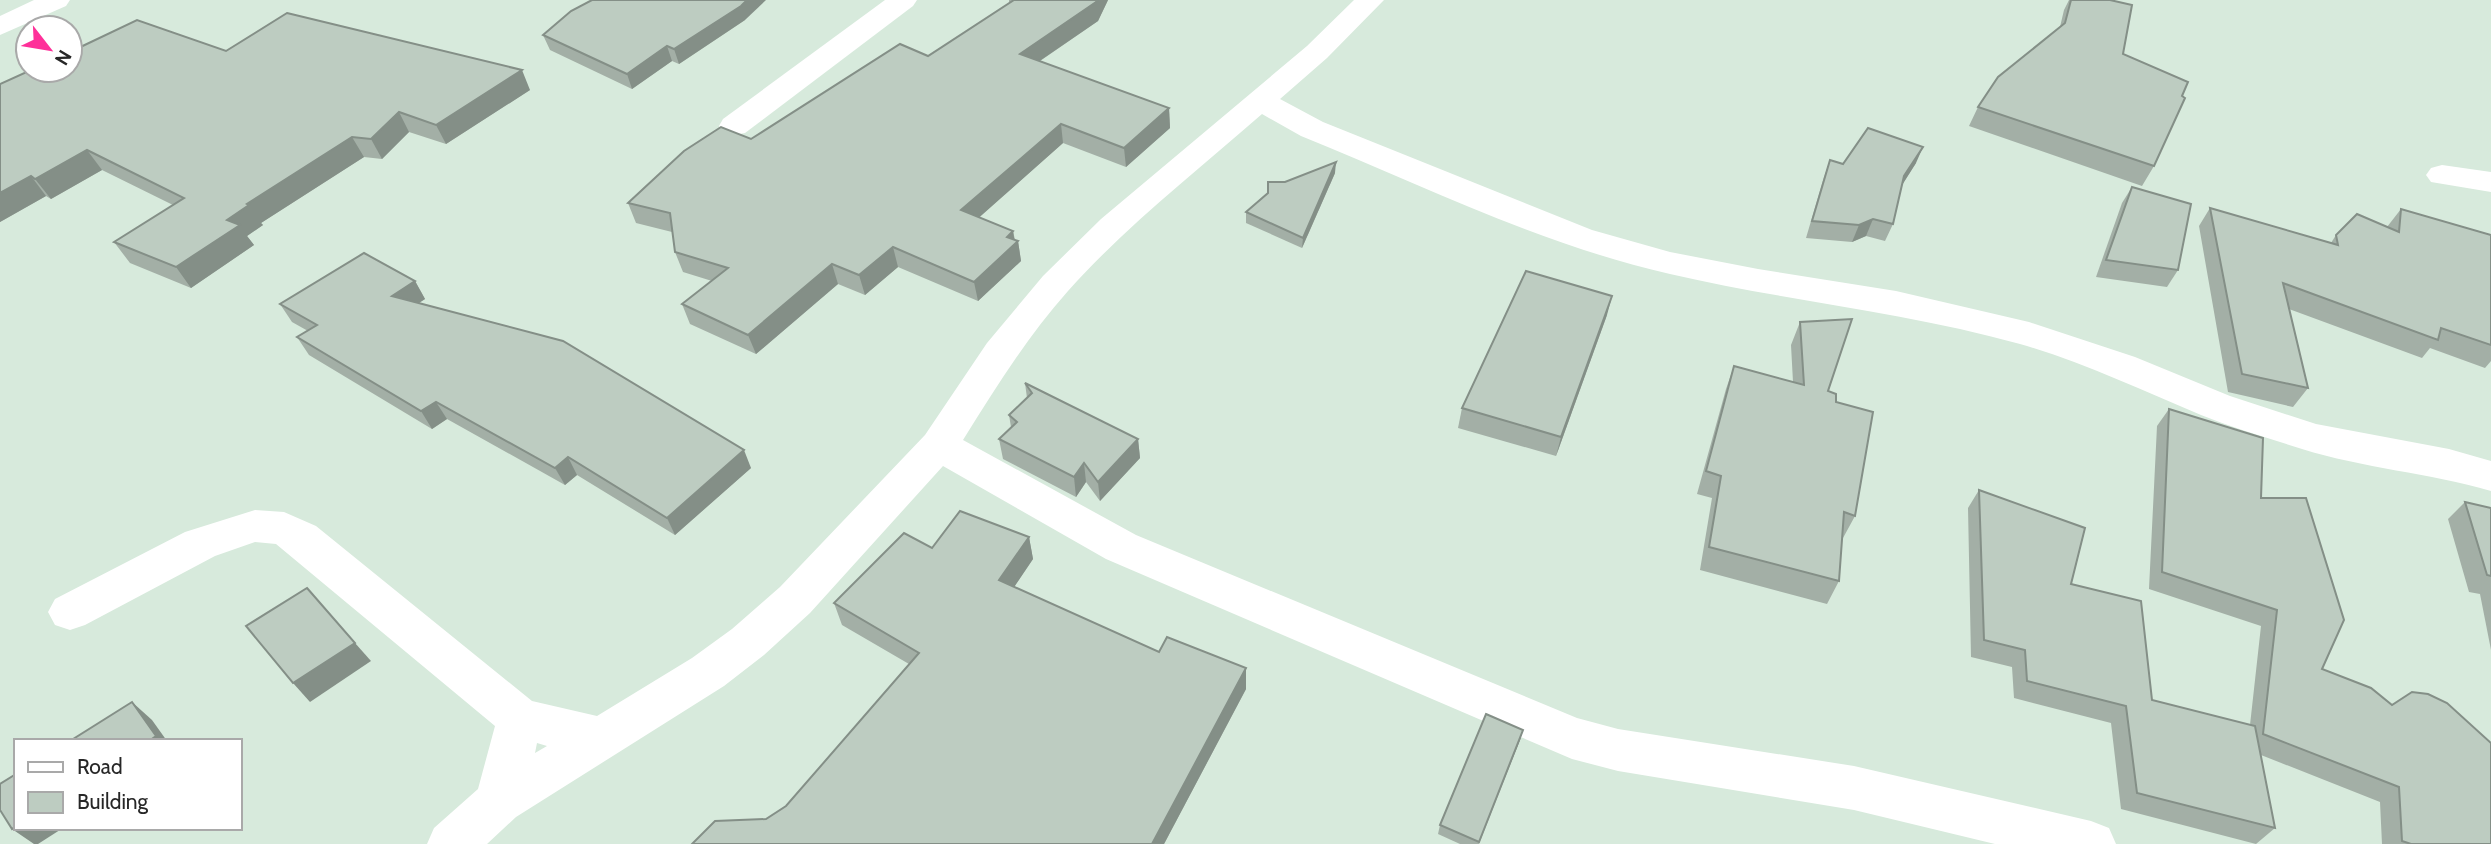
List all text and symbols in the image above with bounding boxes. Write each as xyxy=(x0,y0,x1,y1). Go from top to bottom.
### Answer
north arrow xyxy=(14,14,84,84)
text: N xyxy=(50,46,76,69)
legend xyxy=(14,739,242,830)
text: Road xyxy=(77,754,123,779)
text: Building xyxy=(77,789,149,814)

